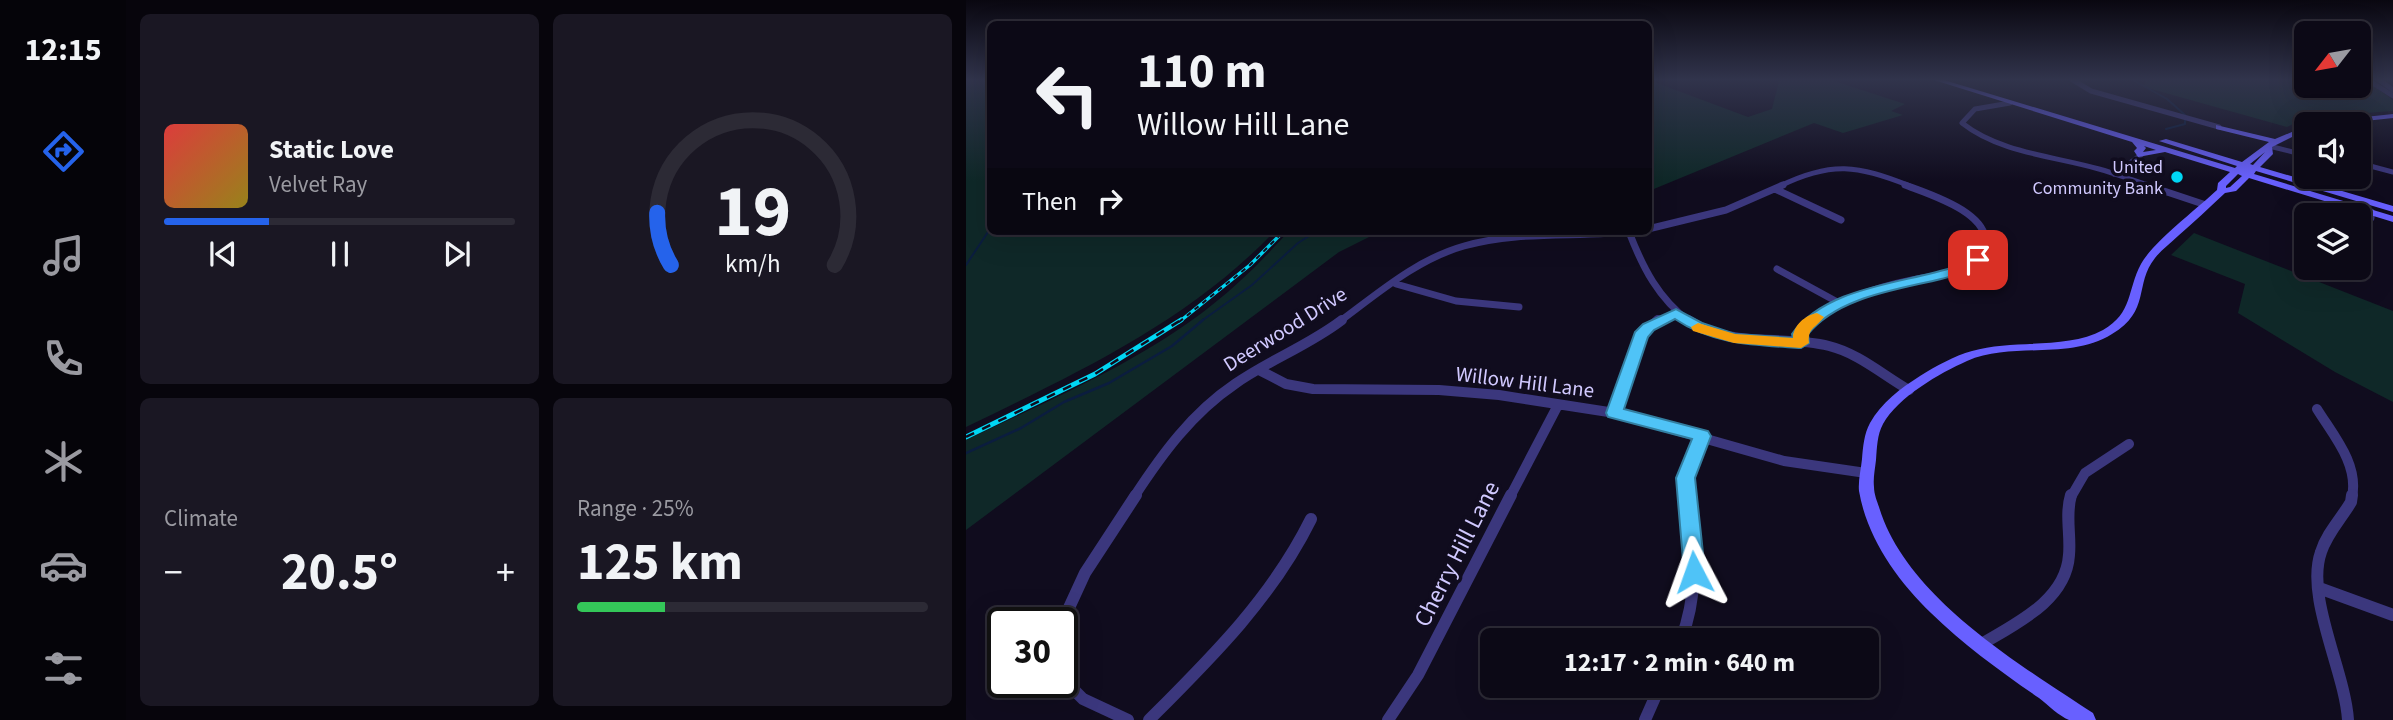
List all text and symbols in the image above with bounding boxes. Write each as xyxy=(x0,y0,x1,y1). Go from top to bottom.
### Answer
north arrow xyxy=(2294,21,2371,98)
map controls xyxy=(2294,21,2371,280)
text: 12:15 xyxy=(24,27,102,73)
text: 110 m xyxy=(1137,37,1266,107)
icon: left xyxy=(1022,49,1113,140)
text: Willow Hill Lane xyxy=(1137,102,1350,148)
button: sound xyxy=(2294,112,2371,189)
icon: directions xyxy=(39,127,88,176)
text: Static Love xyxy=(269,131,394,168)
place label: United Community Bank xyxy=(2033,155,2163,201)
text: 19 xyxy=(714,160,791,264)
text: Velvet Ray xyxy=(269,168,367,201)
marker: United Community Bank xyxy=(2169,169,2185,185)
icon: right xyxy=(1091,182,1129,220)
text: Then xyxy=(1022,183,1077,220)
button: layers xyxy=(2294,203,2371,280)
pin xyxy=(1948,230,2008,290)
icon: music xyxy=(39,231,88,280)
icon: previous xyxy=(204,235,242,273)
icon: pause xyxy=(321,235,359,273)
icon: next xyxy=(438,235,476,273)
icon: arrive xyxy=(1959,241,1997,279)
text: km/h xyxy=(725,246,780,282)
street label: Deerwood Drive xyxy=(1217,279,1353,379)
icon: phone xyxy=(39,334,88,383)
street label: Willow Hill Lane xyxy=(1454,359,1596,405)
icon: climate xyxy=(39,437,88,486)
street label: Cherry Hill Lane xyxy=(1405,475,1509,633)
text: Range · 25% xyxy=(577,492,694,525)
text: Climate xyxy=(164,502,238,535)
text: 125 km xyxy=(577,526,743,600)
position arrow xyxy=(1657,535,1731,609)
text: 20.5° xyxy=(281,536,398,610)
icon: car xyxy=(39,541,88,590)
text: − xyxy=(164,546,183,600)
text: + xyxy=(496,546,515,600)
speed limit sign: 30 xyxy=(987,607,1078,698)
icon: filters xyxy=(39,644,88,693)
text: 12:17 · 2 min · 640 m xyxy=(1564,644,1795,681)

